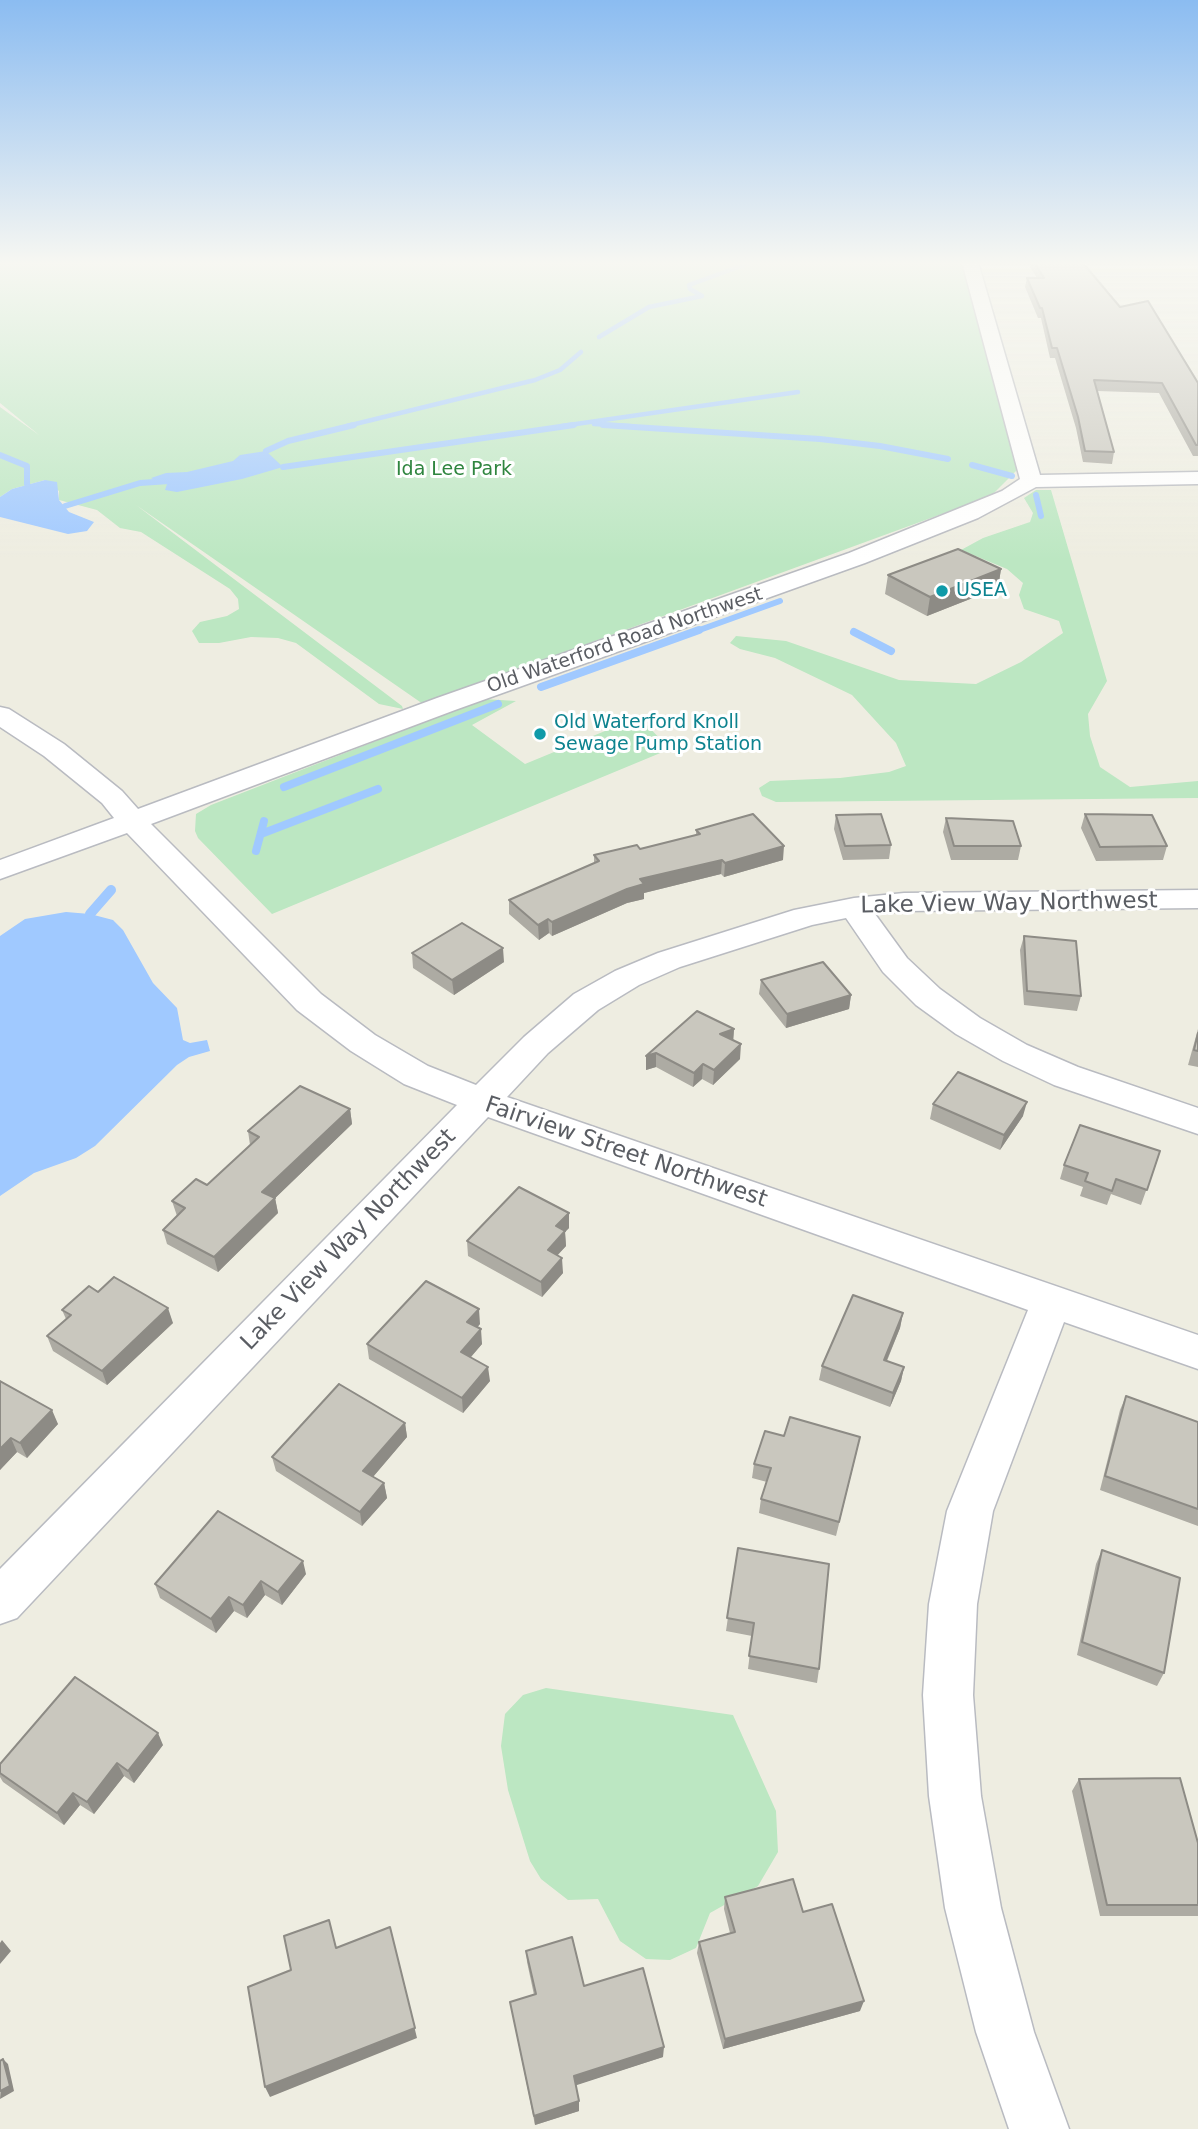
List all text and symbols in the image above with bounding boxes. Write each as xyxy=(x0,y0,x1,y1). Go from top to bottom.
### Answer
park label: Ida Lee Park xyxy=(396,459,512,481)
place label: USEA xyxy=(956,580,1007,602)
street label: Old Waterford Road Northwest xyxy=(484,583,766,699)
marker: USEA xyxy=(934,583,950,599)
place label: Old Waterford Knoll Sewage Pump Station xyxy=(554,712,762,756)
marker: Old Waterford Knoll Sewage Pump Station xyxy=(532,726,548,742)
street label: Lake View Way Northwest xyxy=(860,888,1158,920)
street label: Fairview Street Northwest xyxy=(481,1092,771,1214)
street label: Lake View Way Northwest xyxy=(236,1123,462,1357)

